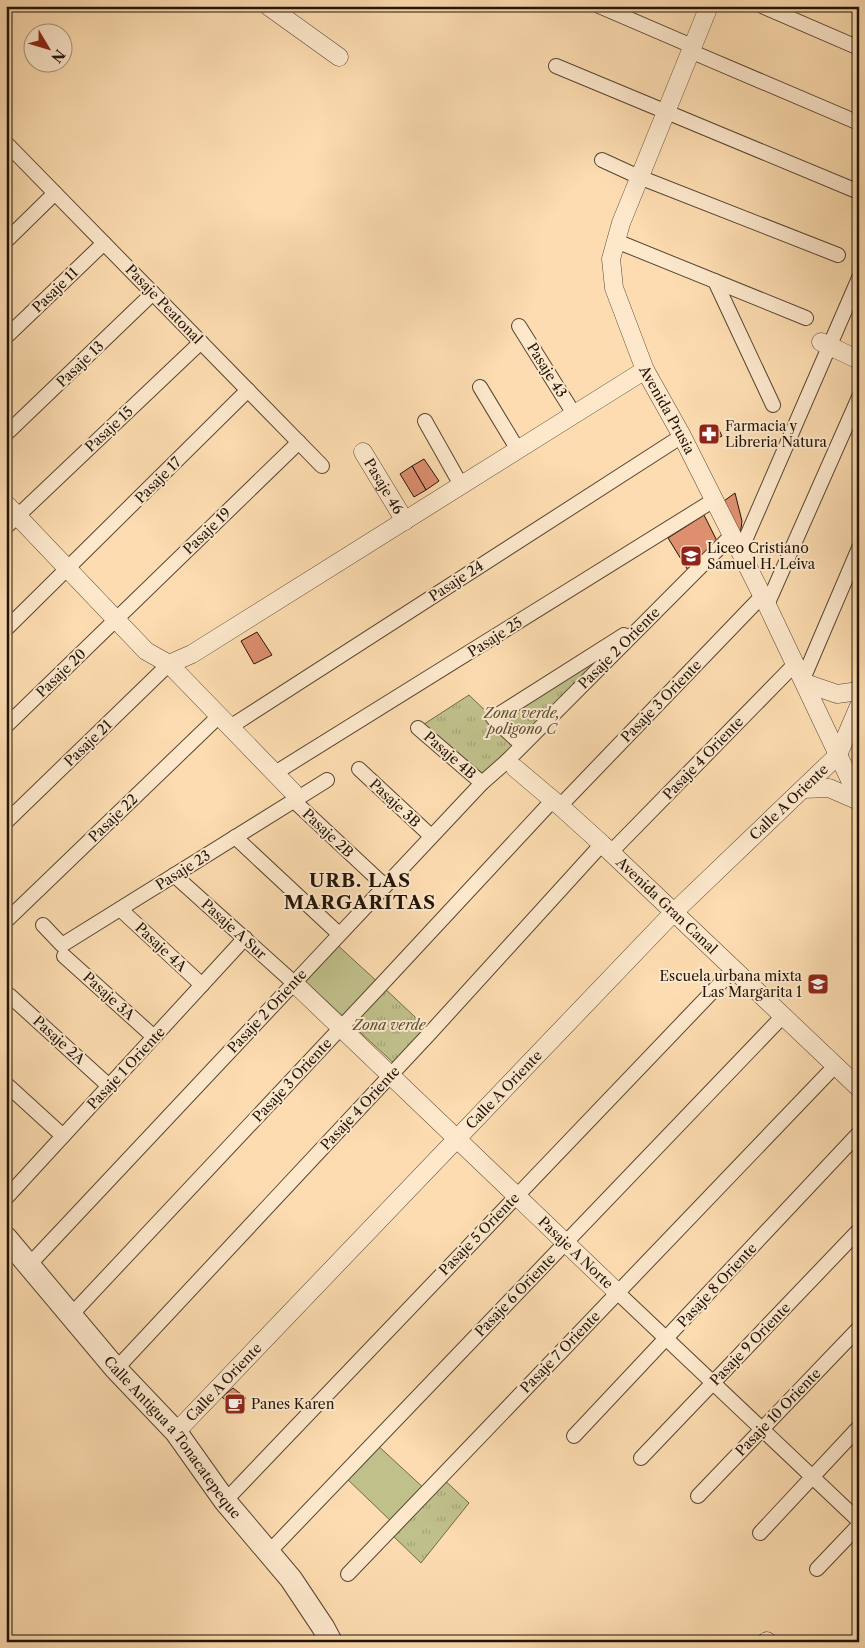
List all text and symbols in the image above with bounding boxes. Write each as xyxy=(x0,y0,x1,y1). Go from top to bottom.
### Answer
north arrow xyxy=(22,22,72,72)
text: N xyxy=(47,46,69,66)
street label: Pasaje Peatonal xyxy=(122,261,206,347)
street label: Pasaje 11 xyxy=(28,264,82,316)
street label: Pasaje 13 xyxy=(53,337,107,391)
street label: Pasaje 43 xyxy=(523,339,571,401)
street label: Avenida Prusia xyxy=(635,362,699,458)
street label: Pasaje 15 xyxy=(81,402,137,456)
place label: Farmacia y Libreria Natura xyxy=(725,417,828,451)
pharmacy icon: Farmacia y Libreria Natura xyxy=(697,422,721,446)
street label: Pasaje 17 xyxy=(131,453,185,507)
street label: Pasaje 46 xyxy=(360,455,408,517)
street label: Pasaje 19 xyxy=(179,504,235,558)
place label: Liceo Cristiano Samuel H. Leiva xyxy=(707,539,816,573)
school or university icon: Liceo Cristiano Samuel H. Leiva xyxy=(679,544,703,568)
street label: Pasaje 24 xyxy=(425,557,487,605)
street label: Pasaje 2 Oriente xyxy=(574,603,664,693)
street label: Pasaje 25 xyxy=(464,613,526,661)
street label: Pasaje 20 xyxy=(32,645,90,701)
street label: Pasaje 3 Oriente xyxy=(617,656,705,746)
park label: Zona verde, poligono C xyxy=(483,704,561,738)
street label: Pasaje 4 Oriente xyxy=(659,713,747,803)
street label: Pasaje 21 xyxy=(60,716,116,770)
street label: Pasaje 4B xyxy=(420,727,480,783)
street label: Calle A Oriente xyxy=(746,760,832,844)
street label: Pasaje 3B xyxy=(366,775,424,831)
street label: Pasaje 22 xyxy=(85,790,141,846)
street label: Pasaje 2B xyxy=(299,805,357,861)
street label: Pasaje 23 xyxy=(152,846,214,894)
street label: Avenida Gran Canal xyxy=(612,853,721,958)
district label: URB. LAS MARGARITAS xyxy=(284,869,436,914)
street label: Pasaje A Sur xyxy=(198,895,270,963)
street label: Pasaje 4A xyxy=(131,919,191,976)
street label: Pasaje 2 Oriente xyxy=(223,965,311,1057)
place label: Escuela urbana mixta Las Margarita 1 xyxy=(659,967,803,1001)
street label: Pasaje 3A xyxy=(79,968,139,1024)
school or university icon: Escuela urbana mixta Las Margarita 1 xyxy=(806,972,830,996)
street label: Pasaje 2A xyxy=(29,1012,89,1068)
park label: Zona verde xyxy=(351,1016,427,1034)
street label: Pasaje 1 Oriente xyxy=(83,1023,169,1113)
street label: Pasaje 3 Oriente xyxy=(249,1034,336,1126)
street label: Calle A Oriente xyxy=(462,1046,546,1133)
street label: Pasaje 4 Oriente xyxy=(316,1062,404,1154)
street label: Pasaje 5 Oriente xyxy=(435,1189,523,1279)
street label: Pasaje A Norte xyxy=(535,1213,617,1293)
street label: Pasaje 8 Oriente xyxy=(673,1239,761,1331)
street label: Pasaje 6 Oriente xyxy=(471,1250,559,1340)
street label: Pasaje 9 Oriente xyxy=(706,1299,794,1389)
street label: Pasaje 7 Oriente xyxy=(516,1307,604,1397)
street label: Calle A Oriente xyxy=(182,1339,266,1425)
street label: Calle Antigua a Tonacatepeque xyxy=(100,1352,245,1523)
street label: Pasaje 10 Oriente xyxy=(732,1364,825,1460)
cafe icon: Panes Karen xyxy=(223,1392,247,1416)
place label: Panes Karen xyxy=(251,1395,335,1413)

